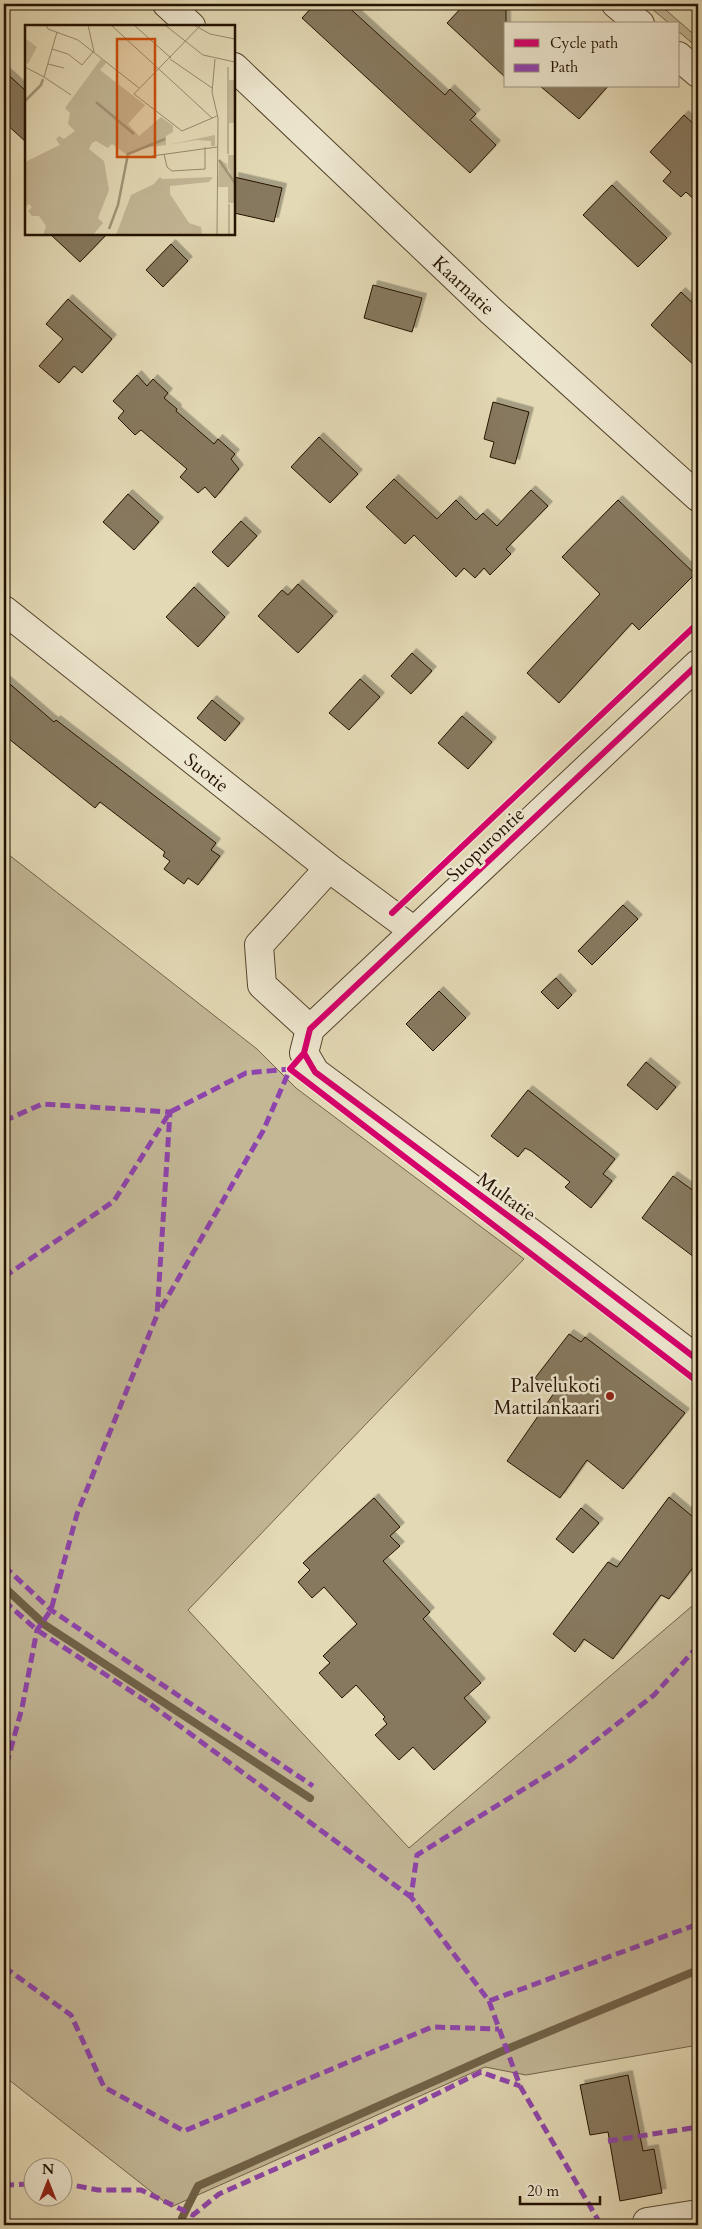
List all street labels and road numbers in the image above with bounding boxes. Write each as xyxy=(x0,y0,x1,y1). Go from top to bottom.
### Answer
street label: Kaarnatie xyxy=(426,250,500,321)
street label: Suotie xyxy=(179,747,234,798)
street label: Suopurontie xyxy=(441,802,531,888)
street label: Multatie xyxy=(472,1166,541,1227)

